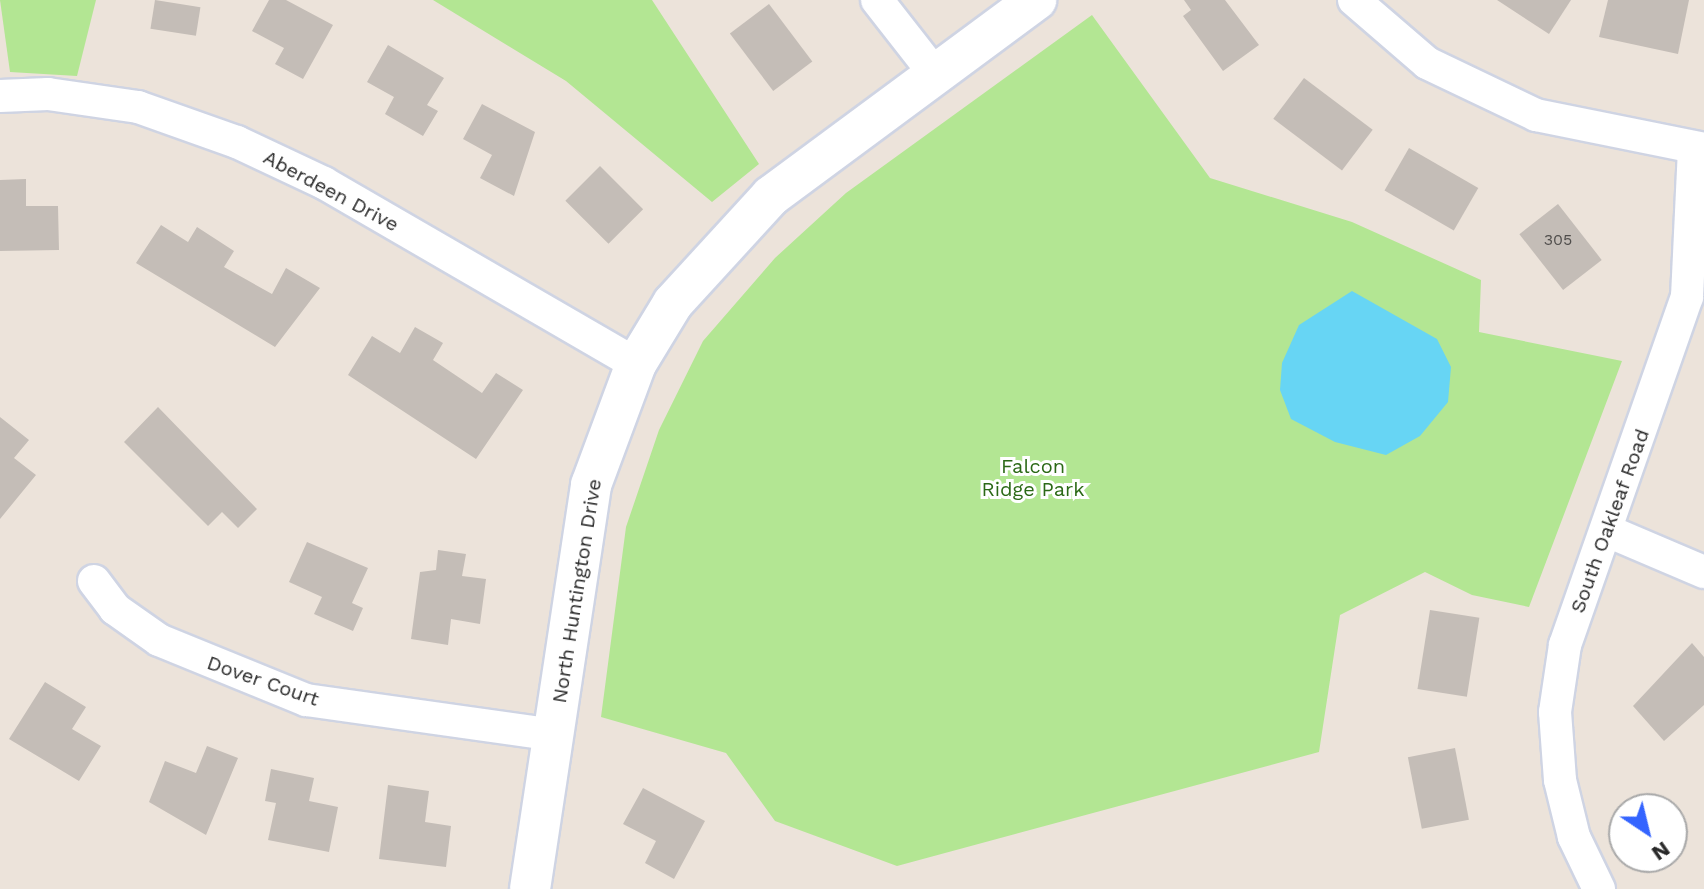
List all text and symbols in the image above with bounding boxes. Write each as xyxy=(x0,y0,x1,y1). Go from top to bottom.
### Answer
street label: Aberdeen Drive xyxy=(259,145,403,237)
house number: 305 xyxy=(1544,230,1572,250)
street label: South Oakleaf Road xyxy=(1565,425,1655,617)
park label: Falcon Ridge Park xyxy=(981,454,1085,501)
street label: North Huntington Drive xyxy=(547,477,607,705)
street label: Dover Court xyxy=(204,651,322,711)
north arrow xyxy=(1608,793,1688,873)
text: N xyxy=(1647,837,1675,866)

